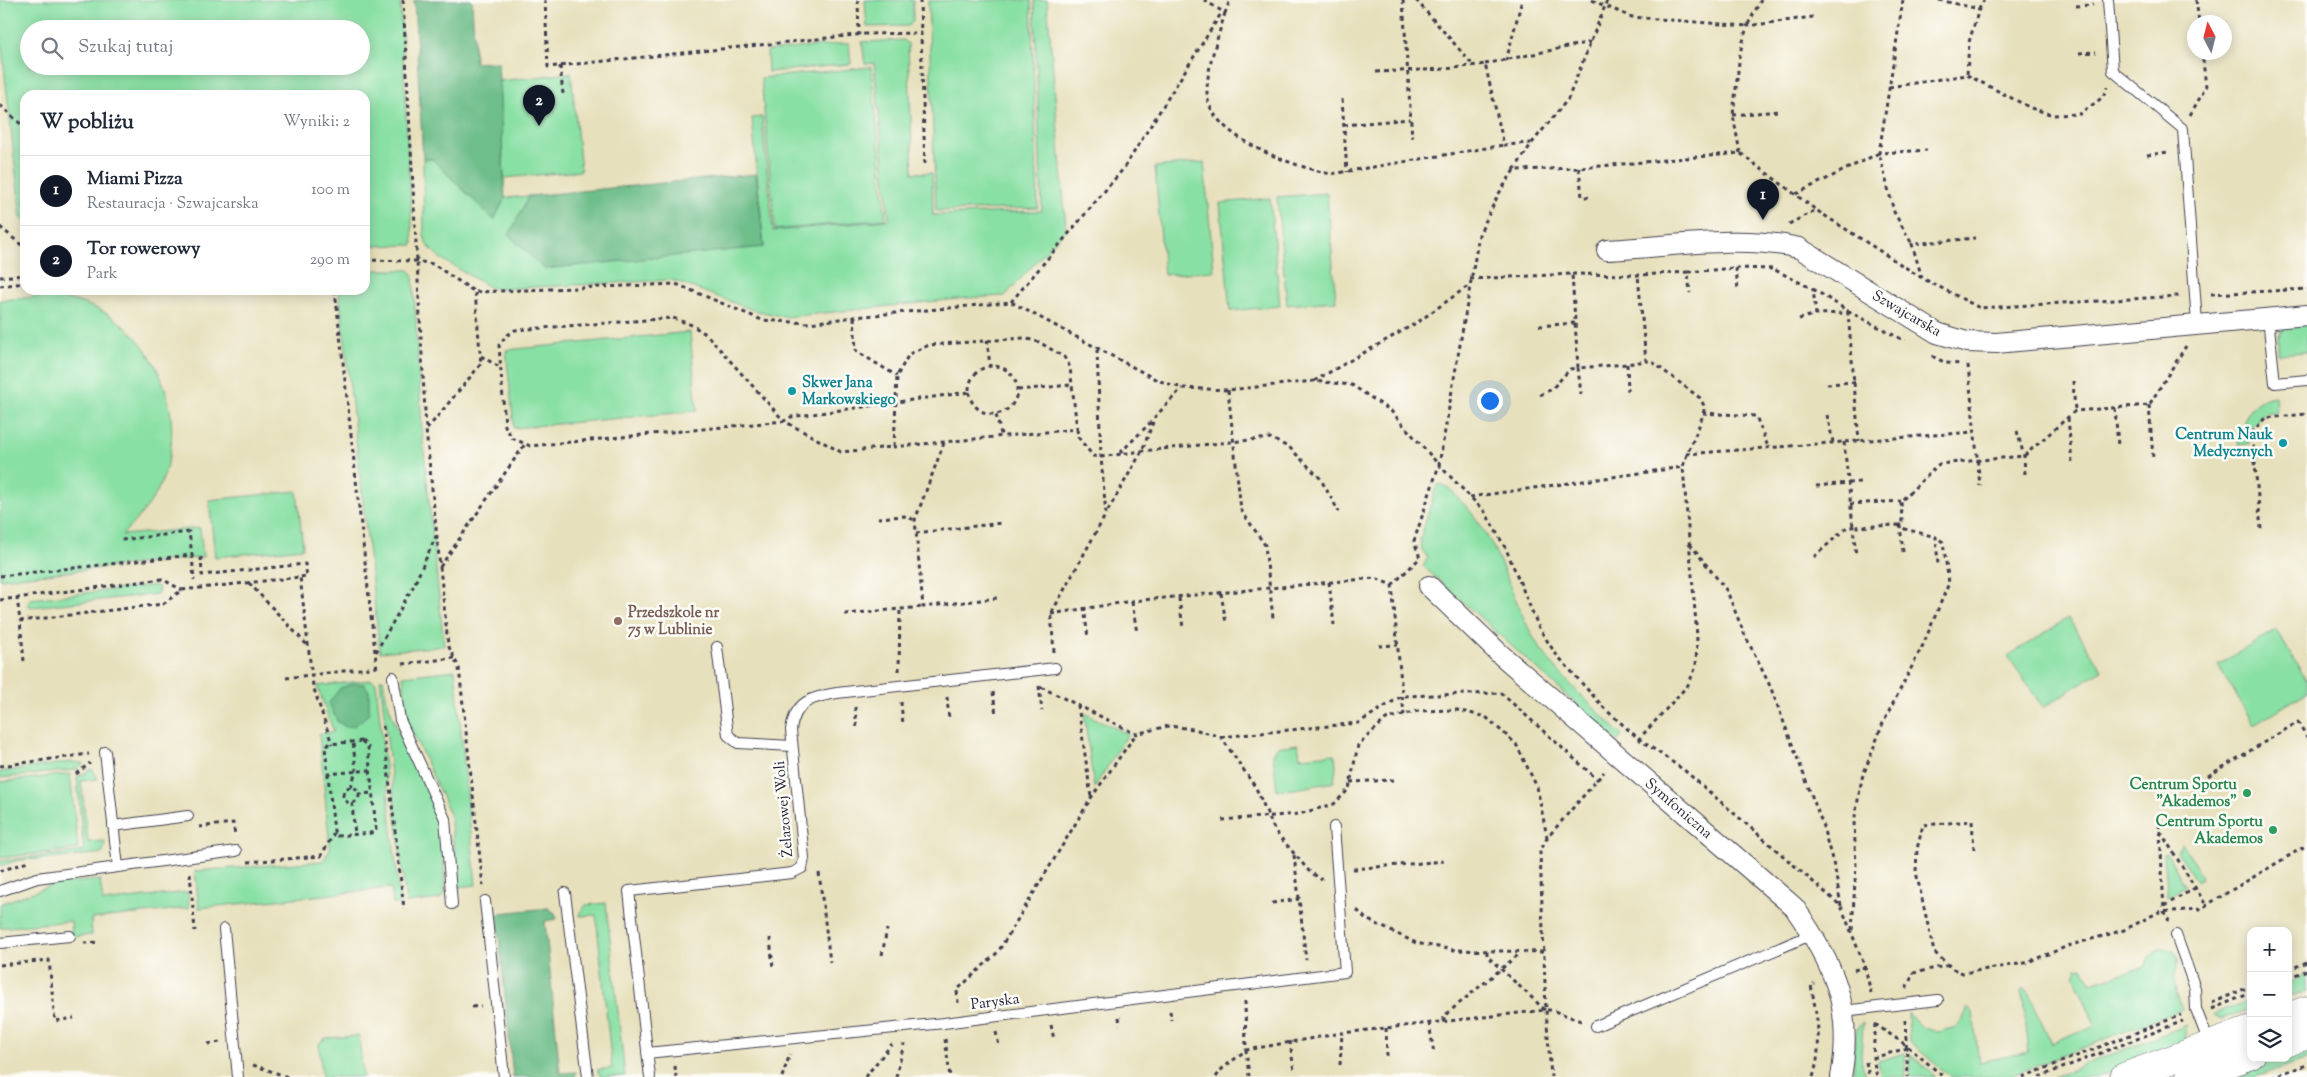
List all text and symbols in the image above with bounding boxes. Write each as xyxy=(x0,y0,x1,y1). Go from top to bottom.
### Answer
north arrow xyxy=(2187,15,2232,60)
search box xyxy=(20,20,370,75)
icon: search xyxy=(38,34,66,62)
text: Szukaj tutaj xyxy=(78,34,173,61)
pin: 2 xyxy=(523,85,555,126)
text: W pobliżu xyxy=(40,108,134,138)
text: Wyniki: 2 xyxy=(283,111,350,134)
text: Miami Pizza xyxy=(87,166,183,193)
text: 1 xyxy=(53,179,59,202)
text: 100 m xyxy=(311,179,350,202)
pin: 1 xyxy=(1747,179,1779,220)
text: Restauracja · Szwajcarska xyxy=(87,193,259,216)
text: Tor rowerowy xyxy=(87,236,200,263)
text: 2 xyxy=(52,249,60,272)
text: 290 m xyxy=(310,249,350,272)
text: Park xyxy=(87,263,118,286)
street label: Szwajcarska xyxy=(1868,286,1945,343)
place label: Skwer Jana Markowskiego xyxy=(802,373,896,411)
marker: Skwer Jana Markowskiego xyxy=(786,385,798,397)
your location xyxy=(1477,388,1503,414)
place label: Centrum Nauk Medycznych xyxy=(2175,425,2274,463)
marker: Centrum Nauk Medycznych xyxy=(2277,437,2289,449)
place label: Przedszkole nr 75 w Lublinie xyxy=(628,603,720,641)
marker: Przedszkole nr 75 w Lublinie xyxy=(612,615,624,627)
street label: Żelazowej Woli xyxy=(769,760,799,858)
street label: Symfoniczna xyxy=(1640,774,1716,844)
place label: Centrum Sportu "Akademos" xyxy=(2130,775,2237,813)
marker: Centrum Sportu "Akademos" xyxy=(2241,787,2253,799)
place label: Centrum Sportu Akademos xyxy=(2156,812,2263,850)
marker: Centrum Sportu Akademos xyxy=(2267,824,2279,836)
map controls xyxy=(2247,927,2292,1062)
button: + xyxy=(2247,927,2292,972)
button: − xyxy=(2247,972,2292,1017)
street label: Paryska xyxy=(970,989,1021,1016)
button: layers xyxy=(2247,1017,2292,1062)

